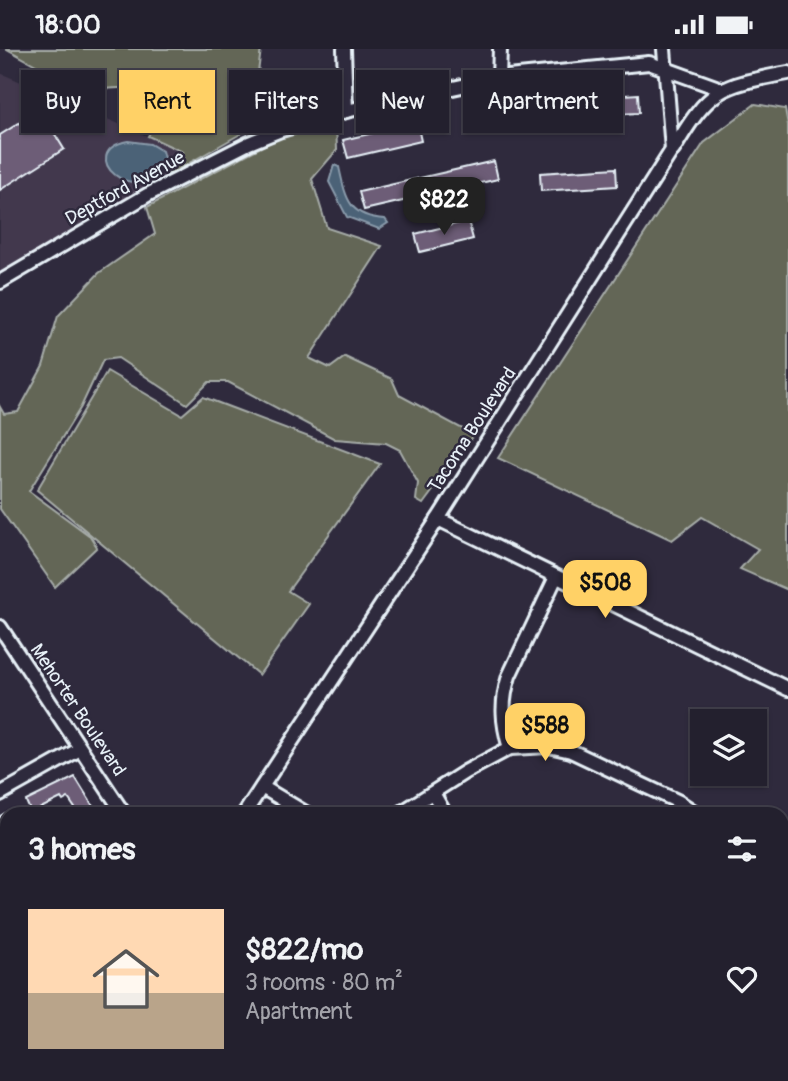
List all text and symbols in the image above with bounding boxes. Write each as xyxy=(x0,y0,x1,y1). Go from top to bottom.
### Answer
text: 18:00 xyxy=(35,9,101,41)
chip: Buy xyxy=(21,70,105,133)
chip: Rent xyxy=(119,70,215,133)
chip: Filters xyxy=(229,70,342,133)
chip: New xyxy=(356,70,449,133)
chip: Apartment xyxy=(463,70,623,133)
street label: Deptford Avenue xyxy=(61,145,189,231)
pin: $822 xyxy=(403,177,485,237)
text: $822 xyxy=(419,185,469,214)
street label: Tacoma Boulevard xyxy=(422,363,522,497)
pin: $508 xyxy=(564,561,646,620)
text: $508 xyxy=(579,568,631,597)
street label: Mehorter Boulevard xyxy=(25,639,131,781)
pin: $588 xyxy=(504,703,586,763)
map controls xyxy=(690,709,767,786)
button: layers xyxy=(690,709,767,786)
text: $588 xyxy=(521,711,569,740)
icon: filters xyxy=(723,830,761,868)
text: 3 homes xyxy=(28,831,135,868)
text: $822/mo xyxy=(245,931,363,968)
icon: home xyxy=(84,937,168,1021)
icon: heart xyxy=(723,960,761,998)
text: 3 rooms · 80 m² xyxy=(245,968,403,997)
text: Apartment xyxy=(245,997,352,1026)

